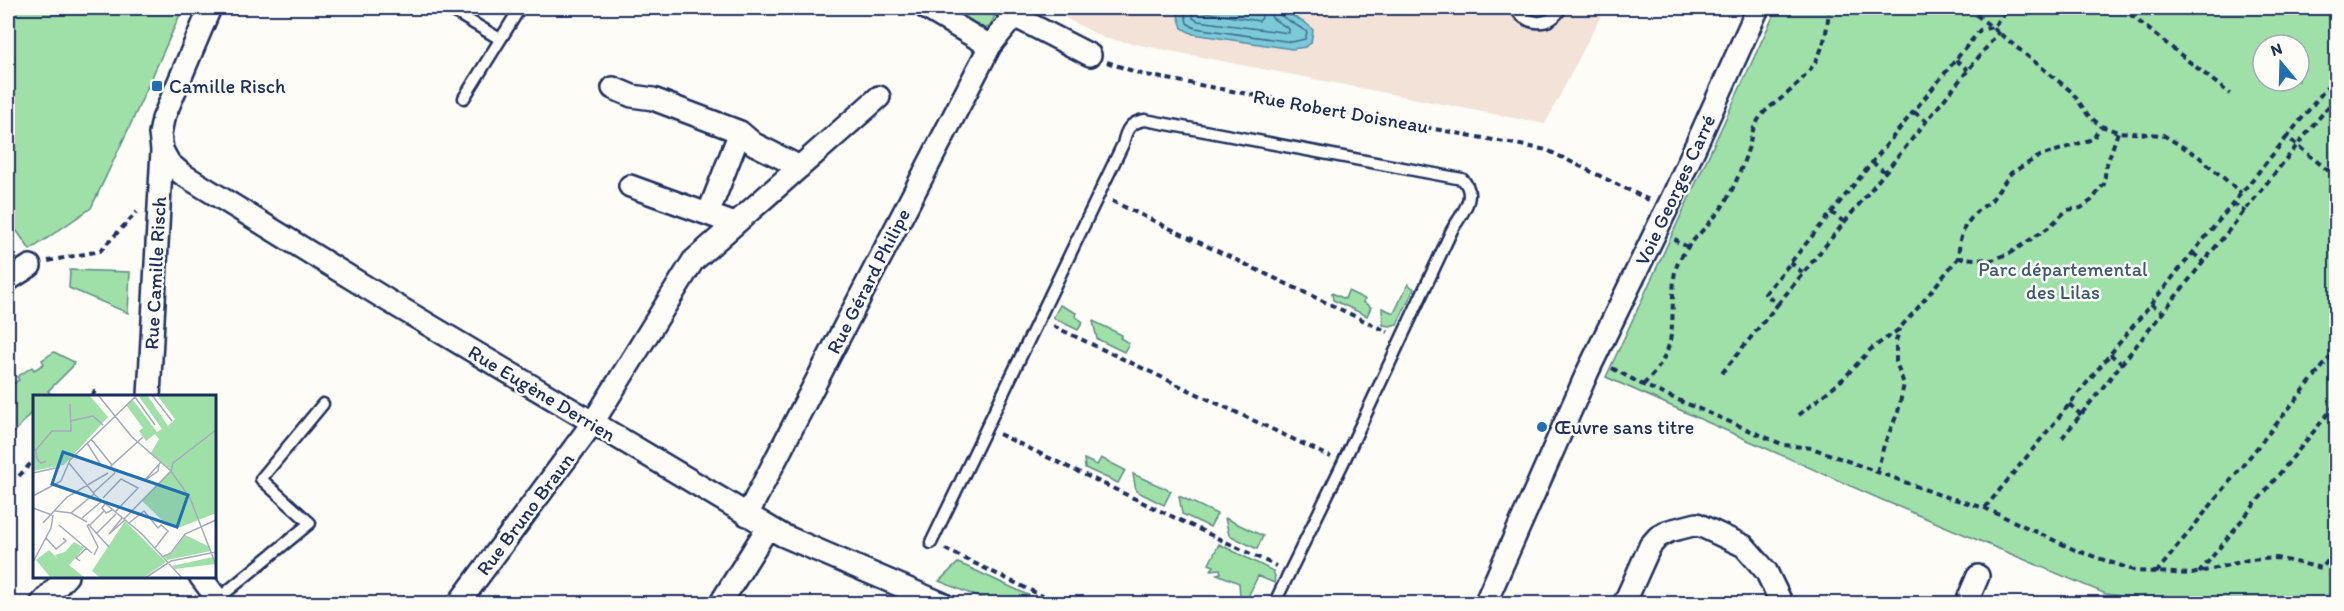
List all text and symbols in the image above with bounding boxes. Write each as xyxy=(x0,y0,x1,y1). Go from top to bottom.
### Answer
north arrow xyxy=(2251,33,2311,93)
text: N xyxy=(2268,39,2284,60)
place label: Camille Risch xyxy=(169,74,286,98)
marker: Camille Risch xyxy=(150,79,164,93)
street label: Rue Robert Doisneau xyxy=(1251,84,1431,138)
street label: Voie Georges Carré xyxy=(1630,111,1720,269)
street label: Rue Camille Risch xyxy=(139,195,171,350)
street label: Rue Gérard Philipe xyxy=(821,204,915,358)
park label: Parc départemental des Lilas xyxy=(1978,257,2148,304)
street label: Rue Eugène Derrien xyxy=(464,340,620,447)
inset map xyxy=(33,395,216,578)
place label: Œuvre sans titre xyxy=(1554,415,1694,439)
marker: Œuvre sans titre xyxy=(1535,420,1549,434)
street label: Rue Bruno Braun xyxy=(471,448,579,580)

